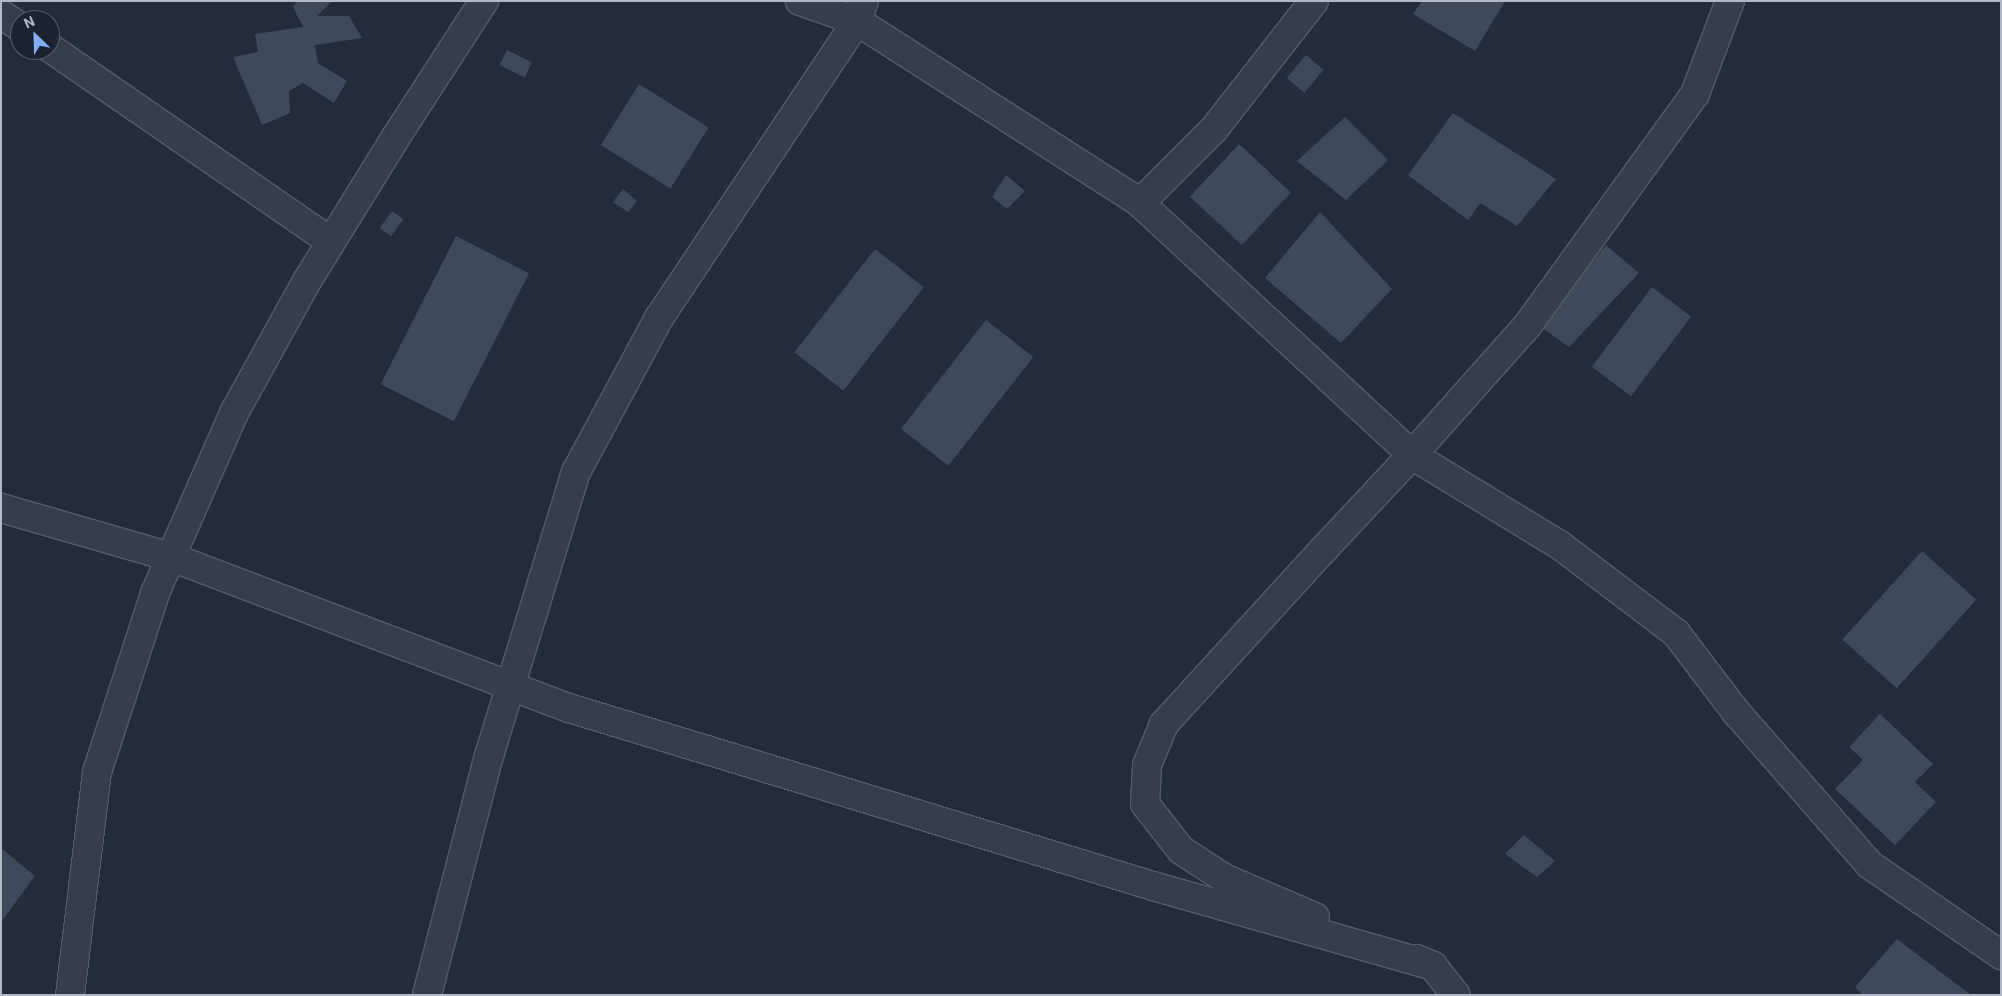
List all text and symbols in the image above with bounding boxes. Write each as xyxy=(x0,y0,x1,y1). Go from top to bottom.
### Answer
north arrow xyxy=(10,10,60,60)
text: N xyxy=(22,13,37,32)

